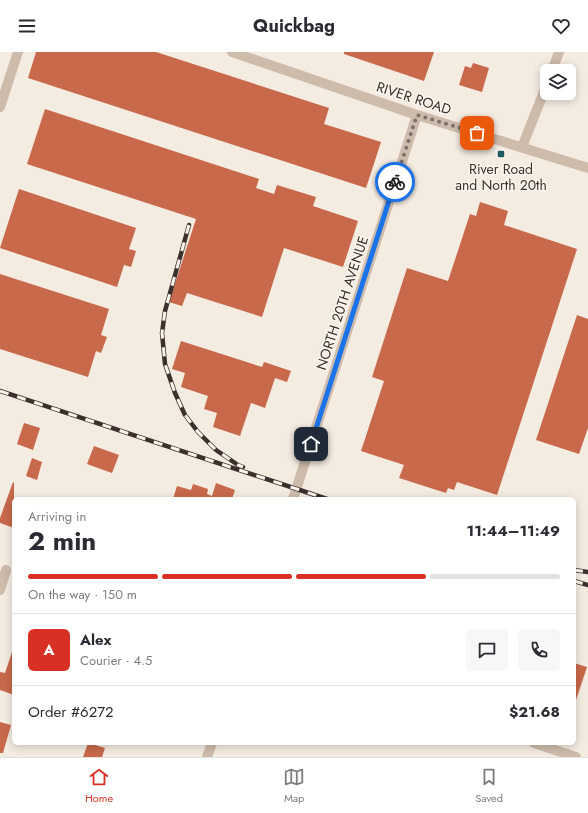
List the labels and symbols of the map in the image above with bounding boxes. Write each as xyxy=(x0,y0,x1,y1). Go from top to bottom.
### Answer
street label: RIVER ROAD xyxy=(374,77,454,119)
pin xyxy=(460,116,494,150)
marker: River Road and North 20th xyxy=(496,149,506,159)
place label: River Road and North 20th xyxy=(455,159,547,195)
courier xyxy=(375,162,415,202)
street label: NORTH 20TH AVENUE xyxy=(311,233,373,373)
pin xyxy=(294,427,328,461)

